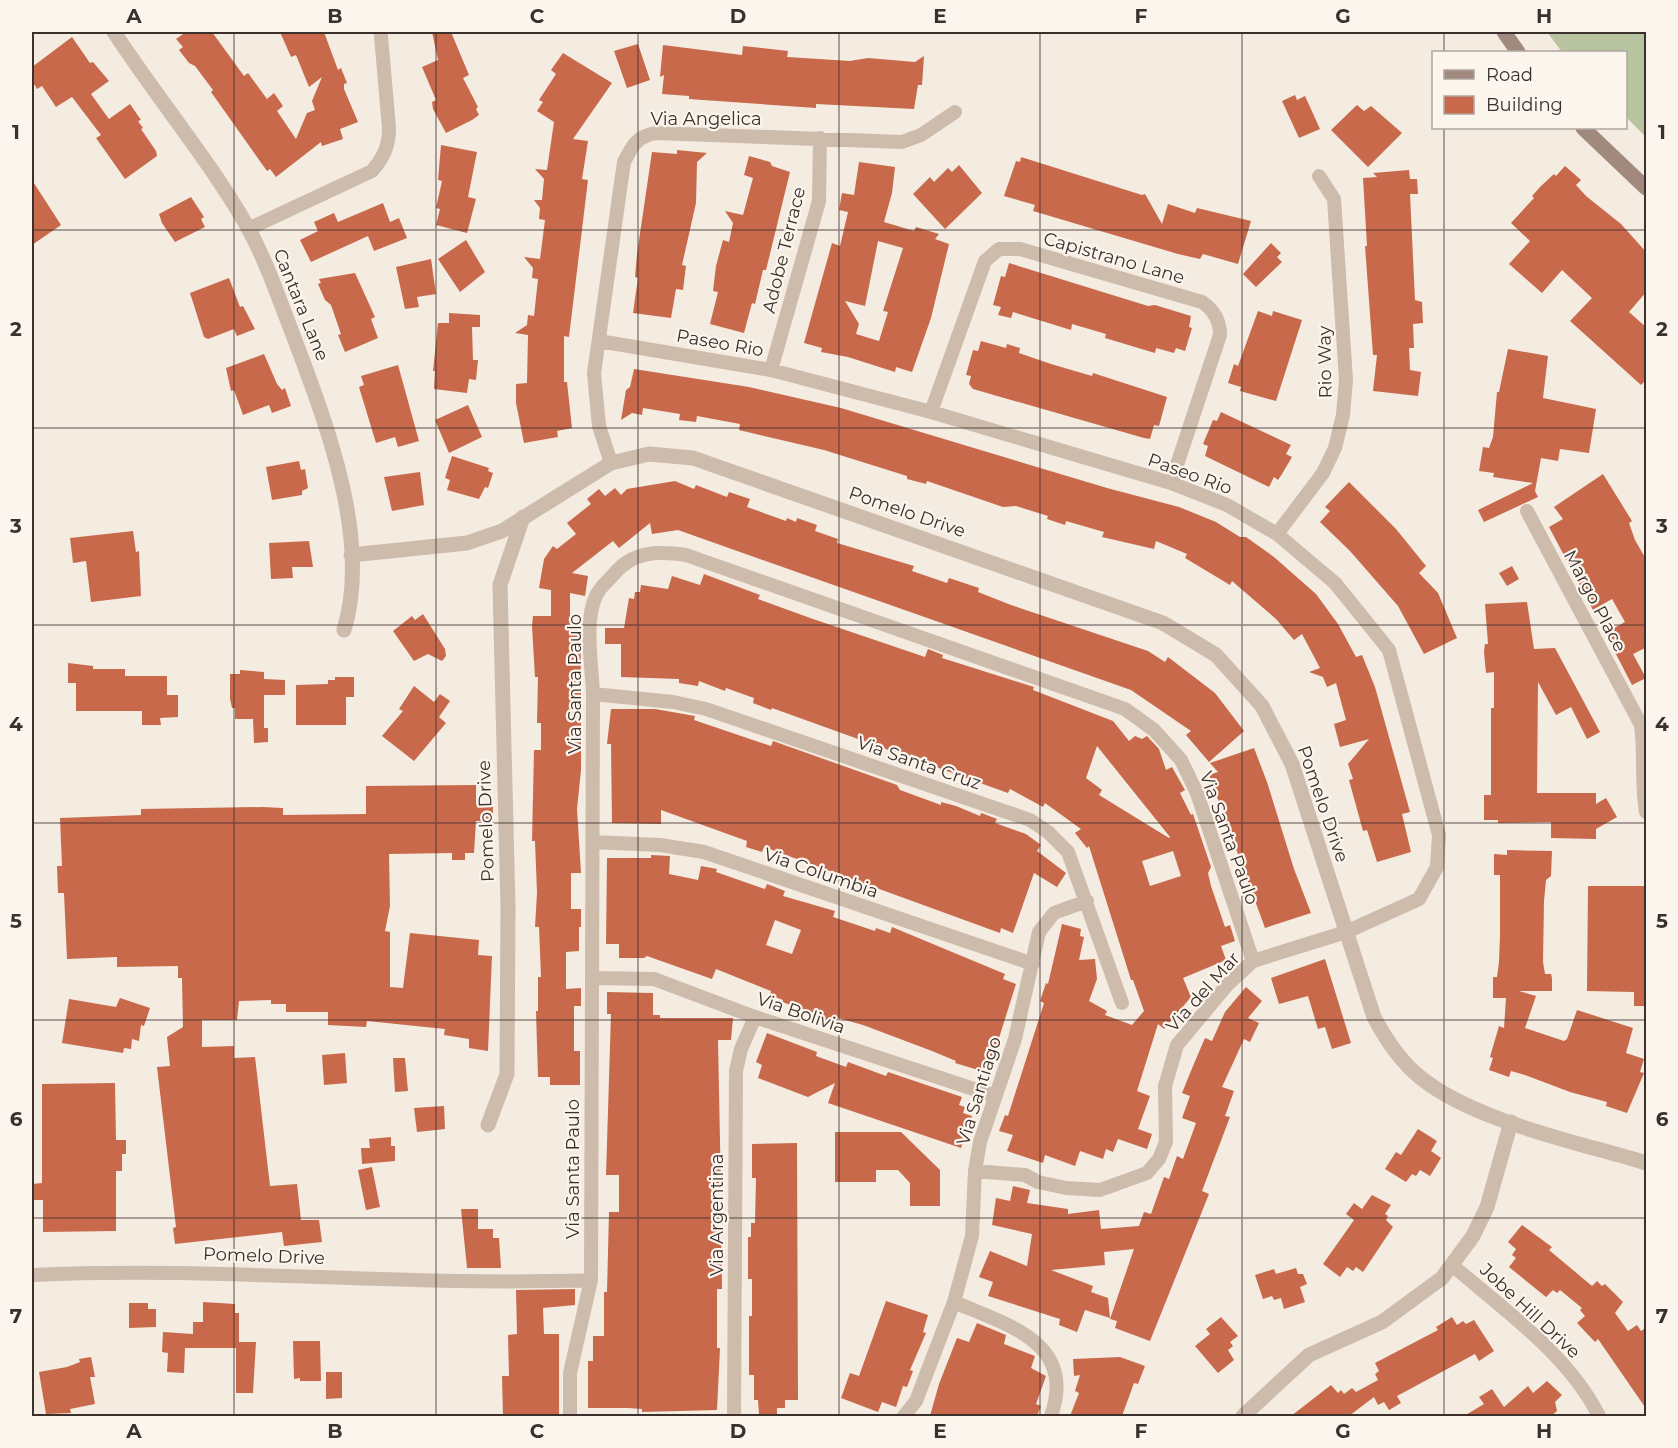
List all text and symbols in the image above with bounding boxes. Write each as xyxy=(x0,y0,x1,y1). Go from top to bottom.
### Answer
text: A xyxy=(125,4,142,28)
text: B xyxy=(327,4,343,28)
text: C xyxy=(530,4,545,28)
text: D xyxy=(730,4,746,28)
text: E xyxy=(933,4,947,28)
text: F xyxy=(1135,4,1148,28)
text: G xyxy=(1335,4,1351,28)
text: H xyxy=(1536,4,1552,28)
legend xyxy=(1432,51,1627,129)
text: Road xyxy=(1486,64,1533,86)
text: Building xyxy=(1486,94,1563,116)
street label: Via Angelica xyxy=(650,108,762,130)
text: 1 xyxy=(12,120,20,144)
text: 1 xyxy=(1658,120,1666,144)
street label: Adobe Terrace xyxy=(758,184,810,315)
street label: Capistrano Lane xyxy=(1041,227,1187,289)
street label: Cantara Lane xyxy=(269,246,334,364)
text: 2 xyxy=(10,317,22,341)
text: 2 xyxy=(1656,317,1668,341)
street label: Paseo Rio xyxy=(675,325,765,361)
street label: Rio Way xyxy=(1313,325,1337,399)
street label: Paseo Rio xyxy=(1145,449,1235,499)
street label: Pomelo Drive xyxy=(846,482,968,542)
text: 3 xyxy=(9,514,22,538)
text: 3 xyxy=(1655,514,1668,538)
street label: Margo Place xyxy=(1559,546,1631,656)
street label: Via Santa Paulo xyxy=(564,614,586,754)
text: 4 xyxy=(9,712,23,736)
text: 4 xyxy=(1655,712,1669,736)
street label: Via Santa Cruz xyxy=(854,731,984,795)
street label: Pomelo Drive xyxy=(1293,743,1353,865)
street label: Pomelo Drive xyxy=(473,760,499,882)
street label: Via Santa Paulo xyxy=(1195,768,1263,908)
street label: Via Columbia xyxy=(761,843,881,903)
text: 5 xyxy=(10,909,22,933)
text: 5 xyxy=(1656,909,1668,933)
street label: Via del Mar xyxy=(1161,947,1245,1037)
street label: Via Bolivia xyxy=(754,988,848,1038)
street label: Via Santiago xyxy=(952,1034,1006,1148)
street label: Via Santa Paulo xyxy=(562,1099,584,1239)
text: 6 xyxy=(10,1107,23,1131)
text: 6 xyxy=(1656,1107,1669,1131)
street label: Via Argentina xyxy=(706,1154,728,1276)
street label: Pomelo Drive xyxy=(203,1243,325,1269)
street label: Jobe Hill Drive xyxy=(1475,1258,1585,1363)
text: 7 xyxy=(10,1304,22,1328)
text: 7 xyxy=(1656,1304,1668,1328)
text: A xyxy=(125,1419,142,1443)
text: B xyxy=(327,1419,343,1443)
text: C xyxy=(530,1419,545,1443)
text: D xyxy=(730,1419,746,1443)
text: E xyxy=(933,1419,947,1443)
text: F xyxy=(1135,1419,1148,1443)
text: G xyxy=(1335,1419,1351,1443)
text: H xyxy=(1536,1419,1552,1443)

